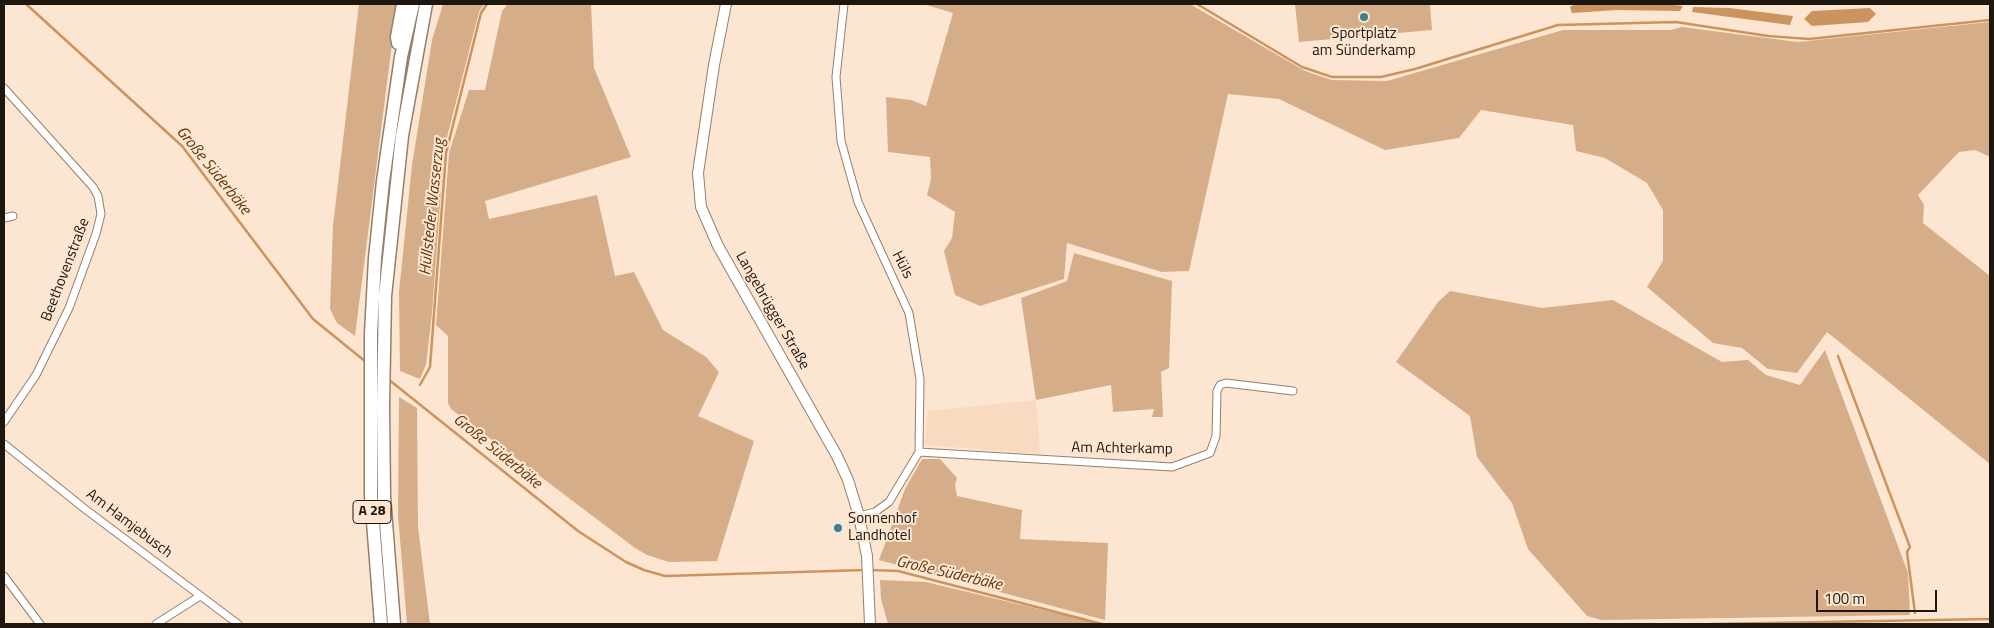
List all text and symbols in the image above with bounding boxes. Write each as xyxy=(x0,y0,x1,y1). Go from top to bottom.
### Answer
marker: Sportplatz am Sünderkamp xyxy=(1358,11,1370,23)
place label: Sportplatz am Sünderkamp xyxy=(1312,25,1416,60)
water label: Große Süderbäke xyxy=(172,123,254,219)
water label: Hüllsteder Wasserzug xyxy=(416,138,450,276)
street label: Beethovenstraße xyxy=(38,216,94,324)
street label: Hüls xyxy=(888,248,916,282)
street label: Langebrügger Straße xyxy=(731,249,813,373)
water label: Große Süderbäke xyxy=(449,411,545,493)
street label: Am Achterkamp xyxy=(1071,439,1173,459)
street label: Am Hamjebusch xyxy=(82,486,176,562)
road number: A 28 xyxy=(353,501,391,524)
place label: Sonnenhof Landhotel xyxy=(848,510,917,545)
marker: Sonnenhof Landhotel xyxy=(832,522,844,534)
water label: Große Süderbäke xyxy=(894,552,1004,596)
scale bar xyxy=(1819,580,1940,612)
text: 100 m xyxy=(1824,587,1865,610)

